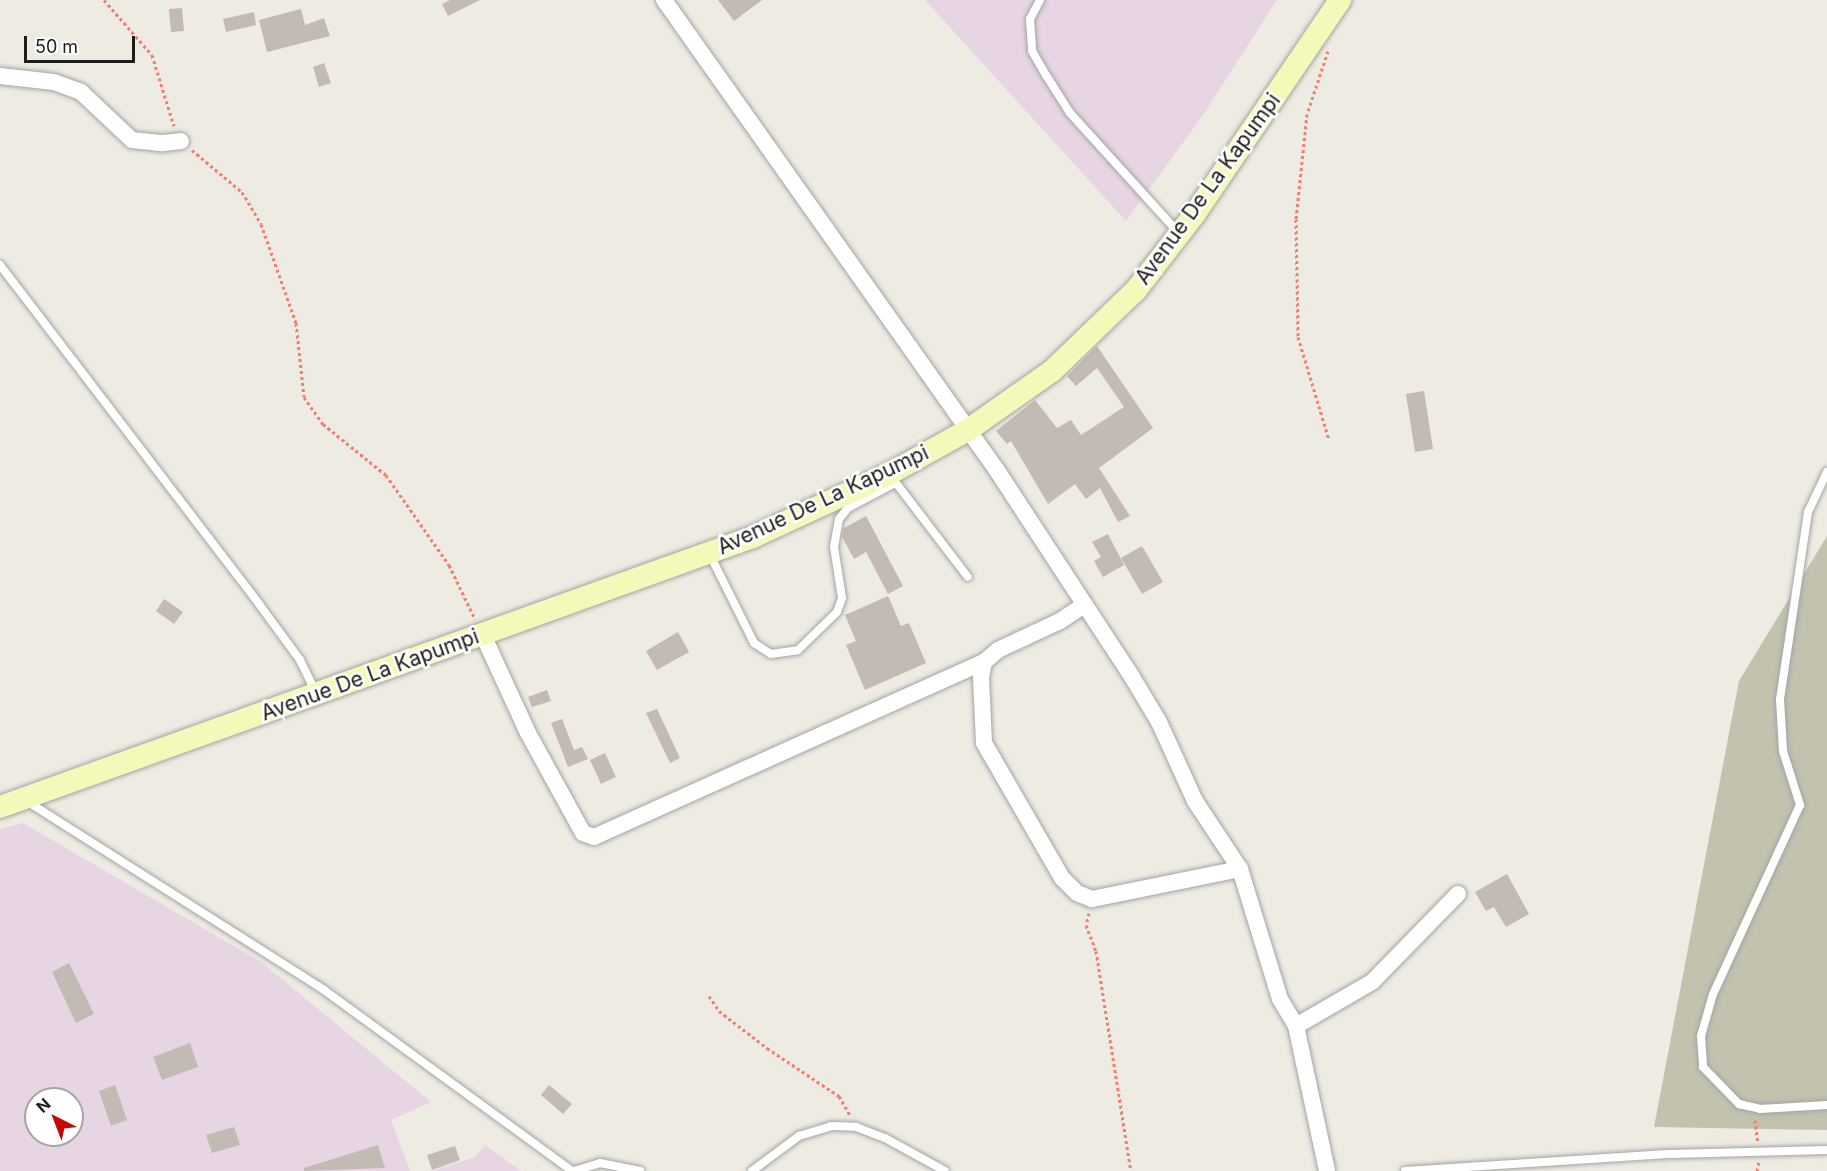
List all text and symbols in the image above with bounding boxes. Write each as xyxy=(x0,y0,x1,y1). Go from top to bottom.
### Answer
scale bar xyxy=(27,24,138,62)
text: 50 m xyxy=(35,36,78,57)
street label: Avenue De La Kapumpi xyxy=(1130,89,1286,289)
street label: Avenue De La Kapumpi xyxy=(713,440,933,560)
street label: Avenue De La Kapumpi xyxy=(258,624,482,726)
north arrow xyxy=(24,1087,84,1147)
text: N xyxy=(32,1094,55,1117)

